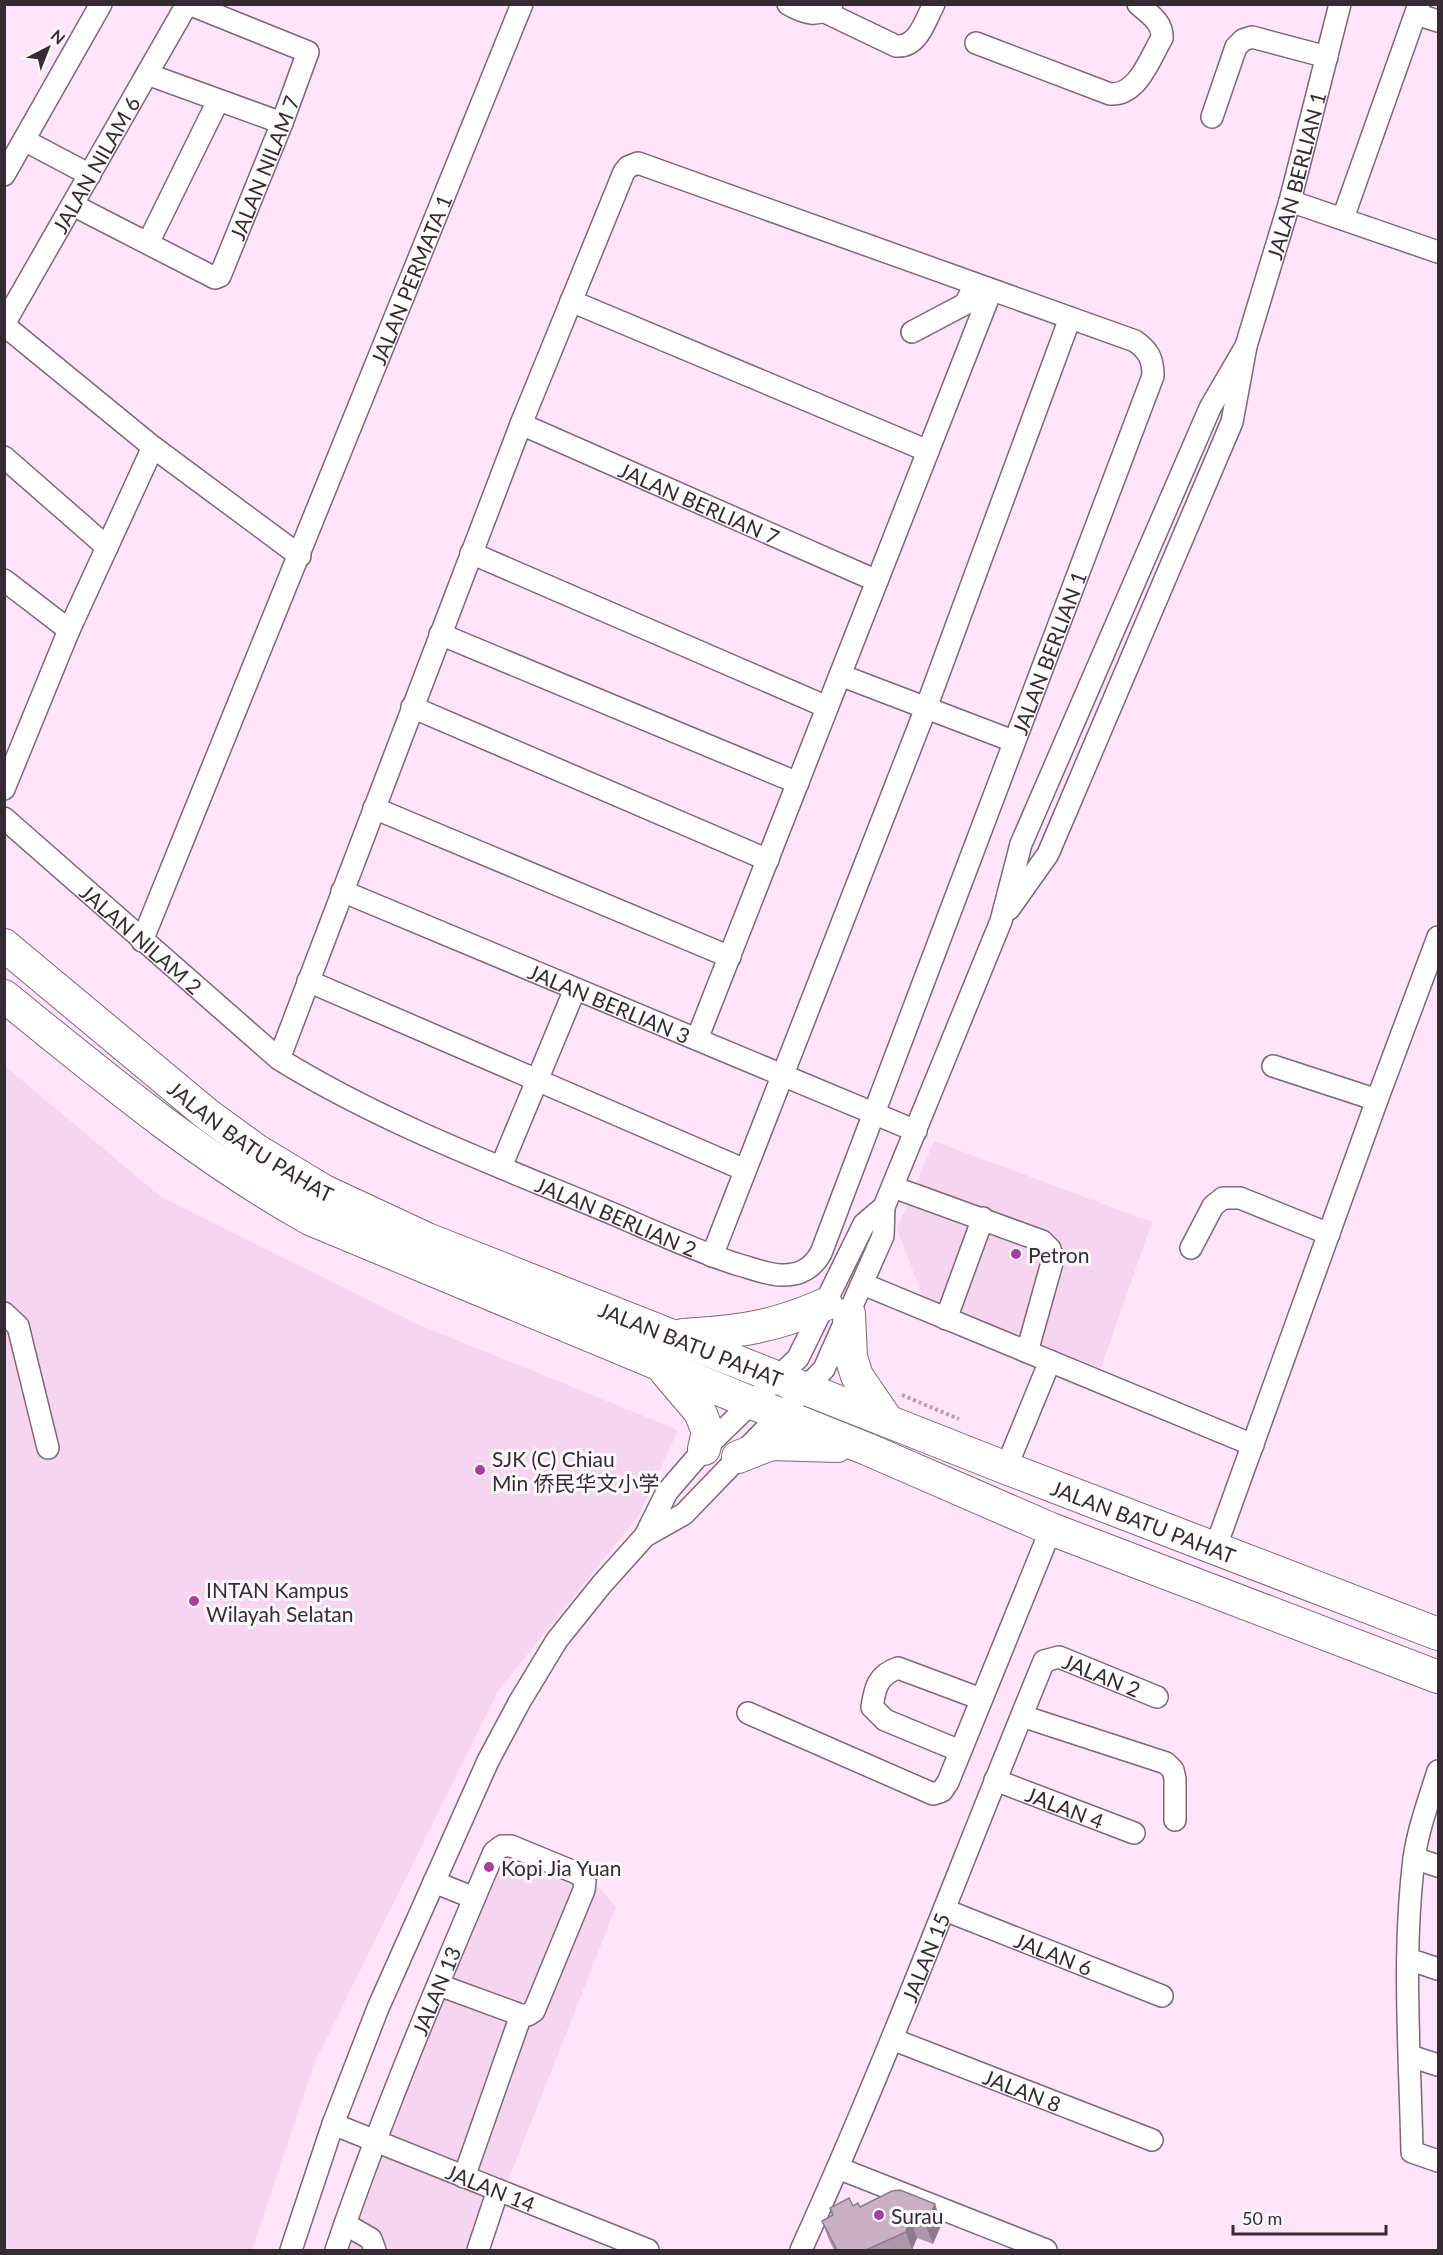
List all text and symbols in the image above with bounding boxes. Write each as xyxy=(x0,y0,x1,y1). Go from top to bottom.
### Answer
north arrow xyxy=(18,18,78,78)
text: N xyxy=(47,25,69,48)
street label: JALAN BERLIAN 1 xyxy=(1261,89,1330,262)
street label: JALAN NILAM 6 xyxy=(46,91,144,237)
street label: JALAN NILAM 7 xyxy=(224,92,304,243)
street label: JALAN PERMATA 1 xyxy=(365,191,456,368)
street label: JALAN BERLIAN 7 xyxy=(615,456,784,549)
street label: JALAN BERLIAN 1 xyxy=(1006,567,1091,738)
street label: JALAN NILAM 2 xyxy=(76,879,208,999)
street label: JALAN BERLIAN 3 xyxy=(525,958,694,1048)
street label: JALAN BATU PAHAT xyxy=(164,1075,338,1207)
street label: JALAN BERLIAN 2 xyxy=(532,1171,701,1261)
place label: Petron xyxy=(1028,1242,1089,1267)
marker: Petron xyxy=(1009,1247,1023,1261)
street label: JALAN BATU PAHAT xyxy=(596,1296,787,1391)
place label: SJK (C) Chiau Min 侨民华文小学 xyxy=(492,1446,659,1495)
marker: SJK (C) Chiau Min 侨民华文小学 xyxy=(473,1463,487,1477)
street label: JALAN BATU PAHAT xyxy=(1048,1474,1240,1568)
place label: INTAN Kampus Wilayah Selatan xyxy=(206,1577,353,1626)
marker: INTAN Kampus Wilayah Selatan xyxy=(187,1594,201,1608)
street label: JALAN 2 xyxy=(1059,1648,1144,1701)
street label: JALAN 4 xyxy=(1023,1781,1108,1833)
place label: Kopi Jia Yuan xyxy=(501,1855,622,1880)
marker: Kopi Jia Yuan xyxy=(482,1860,496,1874)
street label: JALAN 15 xyxy=(896,1909,954,2005)
street label: JALAN 6 xyxy=(1011,1926,1096,1980)
street label: JALAN 13 xyxy=(406,1942,465,2039)
street label: JALAN 8 xyxy=(980,2063,1065,2116)
street label: JALAN 14 xyxy=(443,2158,539,2216)
scale bar xyxy=(1233,2198,1386,2236)
place label: Surau xyxy=(891,2203,944,2228)
text: 50 m xyxy=(1242,2207,1282,2229)
marker: Surau xyxy=(872,2208,886,2222)

